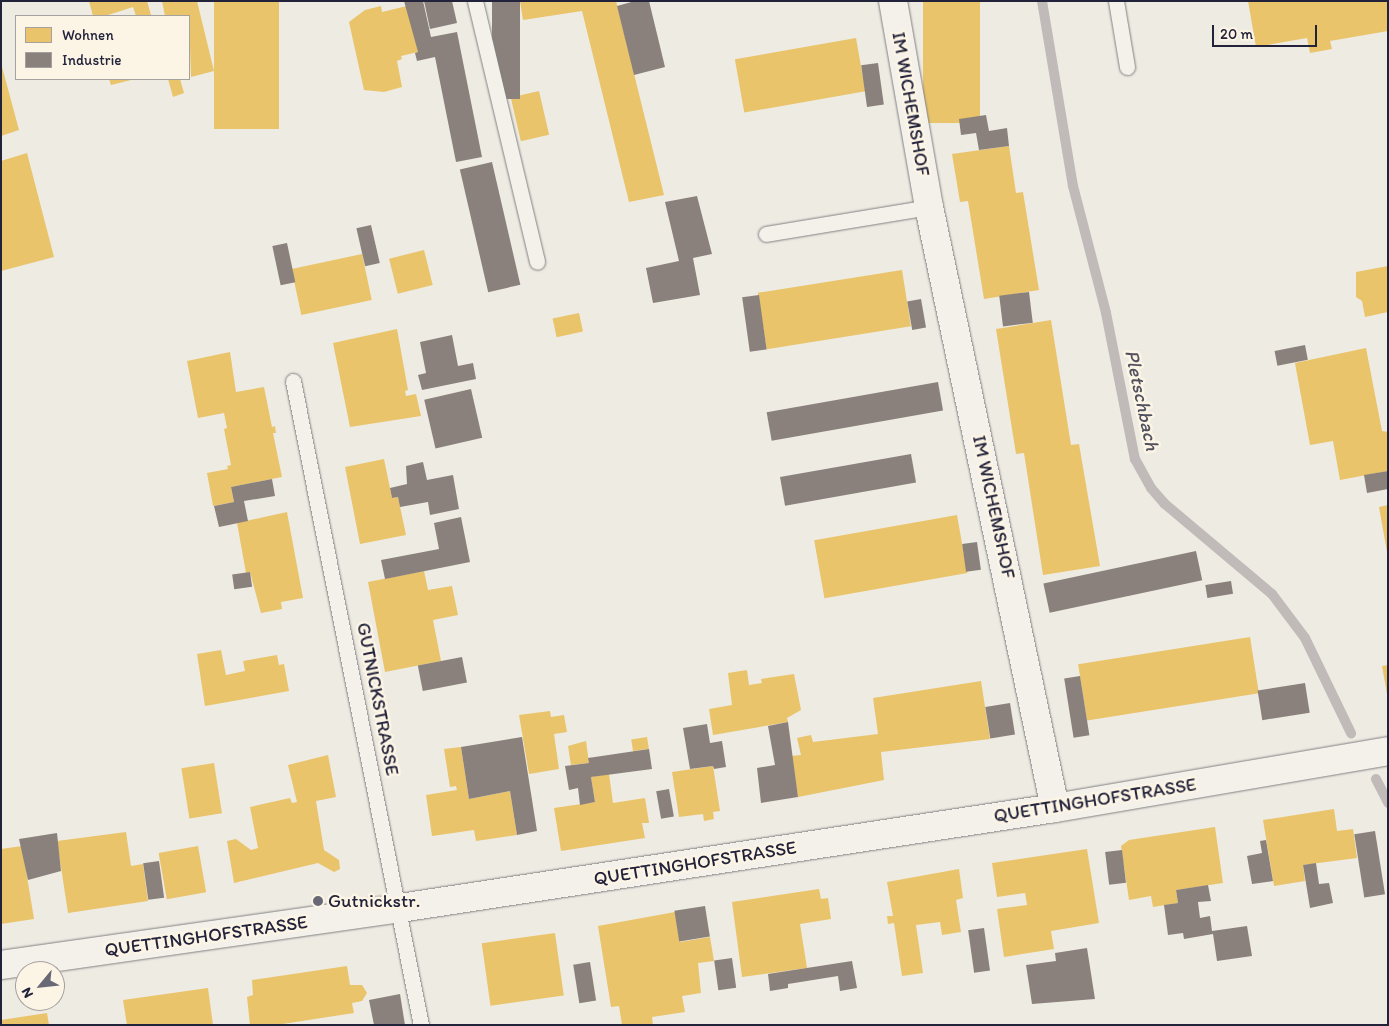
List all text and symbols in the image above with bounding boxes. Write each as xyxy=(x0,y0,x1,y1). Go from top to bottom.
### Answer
legend xyxy=(15,15,190,80)
scale bar xyxy=(1214,15,1319,47)
text: 20 m xyxy=(1220,25,1253,43)
text: Wohnen xyxy=(62,26,114,44)
street label: IM WICHEMSHOF xyxy=(887,29,935,179)
text: Industrie xyxy=(62,51,122,69)
water label: Pletschbach xyxy=(1120,347,1164,453)
street label: IM WICHEMSHOF xyxy=(967,432,1021,582)
street label: GUTNICKSTRASSE xyxy=(352,621,404,777)
street label: QUETTINGHOFSTRASSE xyxy=(992,773,1198,827)
street label: QUETTINGHOFSTRASSE xyxy=(592,836,798,890)
place label: Gutnickstr. xyxy=(328,890,420,912)
marker: Gutnickstr. xyxy=(312,895,324,907)
street label: QUETTINGHOFSTRASSE xyxy=(103,910,309,962)
north arrow xyxy=(15,961,65,1011)
text: N xyxy=(17,985,37,1001)

